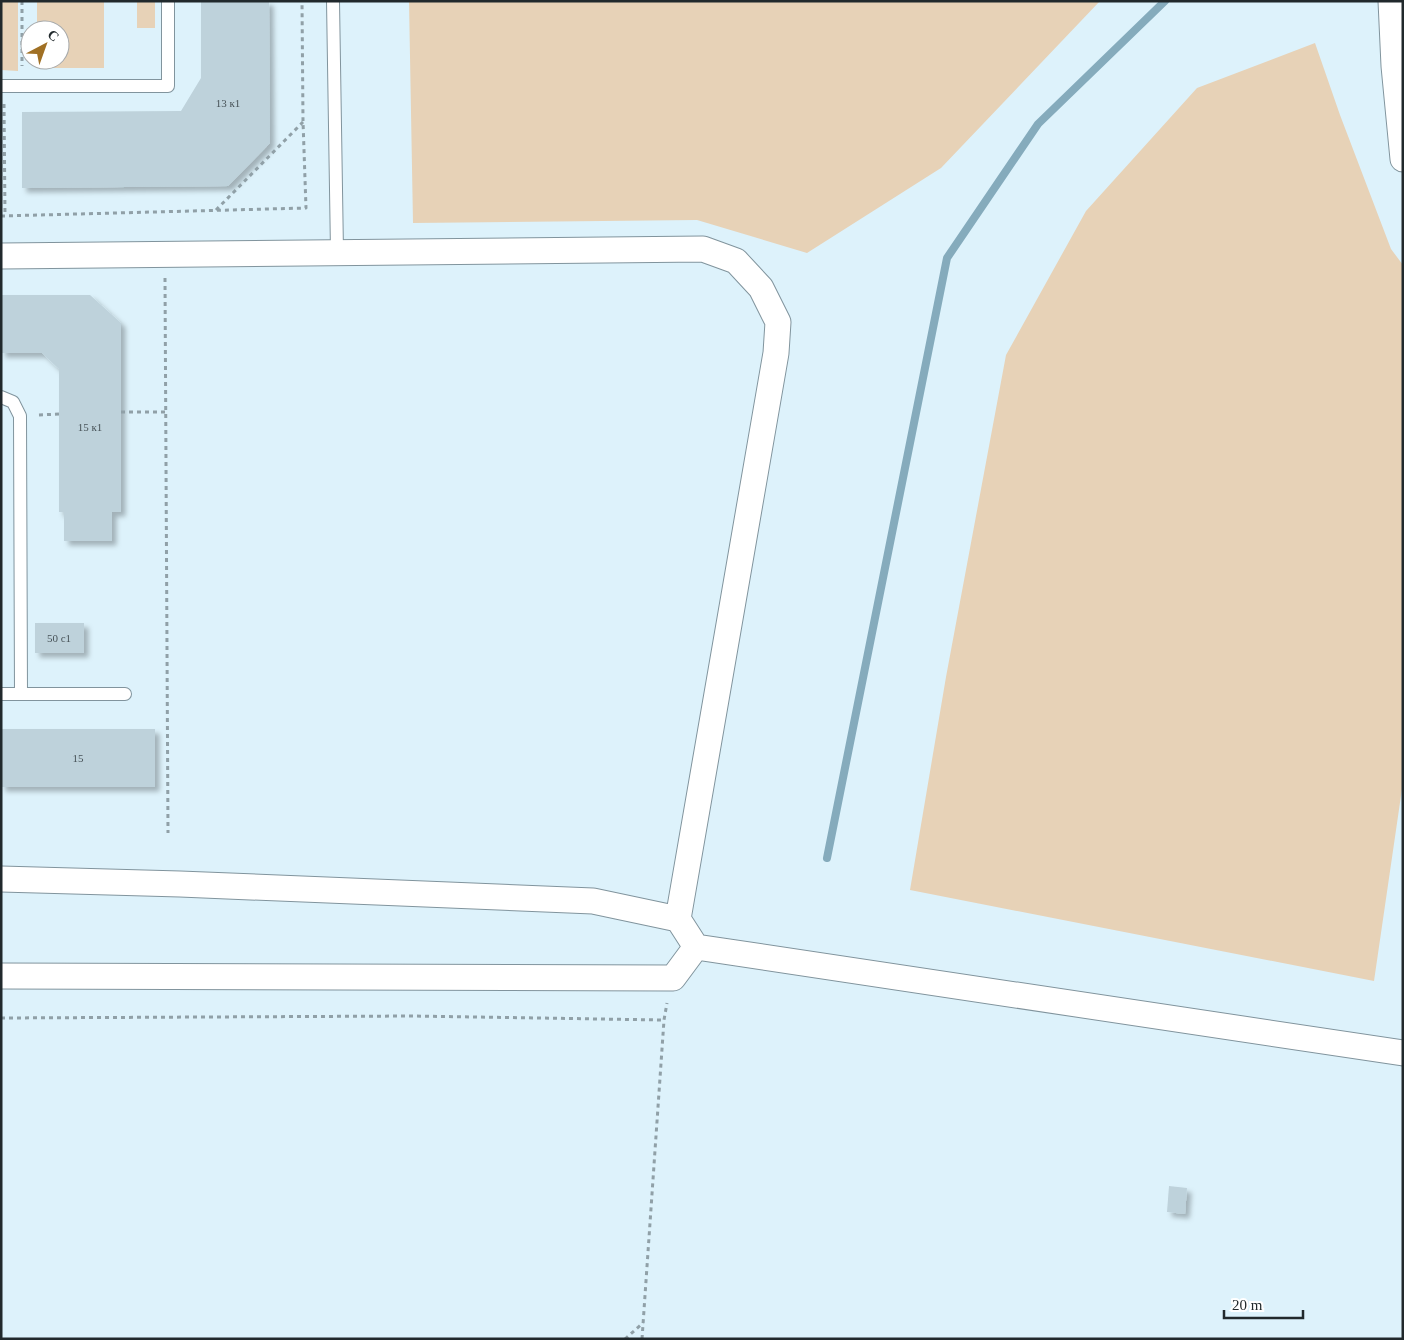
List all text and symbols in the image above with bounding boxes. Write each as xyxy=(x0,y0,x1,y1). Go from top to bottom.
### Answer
north arrow xyxy=(20,20,70,70)
text: С xyxy=(44,27,62,45)
house number: 13 к1 xyxy=(216,97,240,109)
house number: 15 к1 xyxy=(78,421,102,433)
house number: 50 с1 xyxy=(47,632,71,644)
house number: 15 xyxy=(73,752,84,764)
scale bar xyxy=(1224,1288,1303,1320)
text: 20 m xyxy=(1232,1297,1263,1313)

